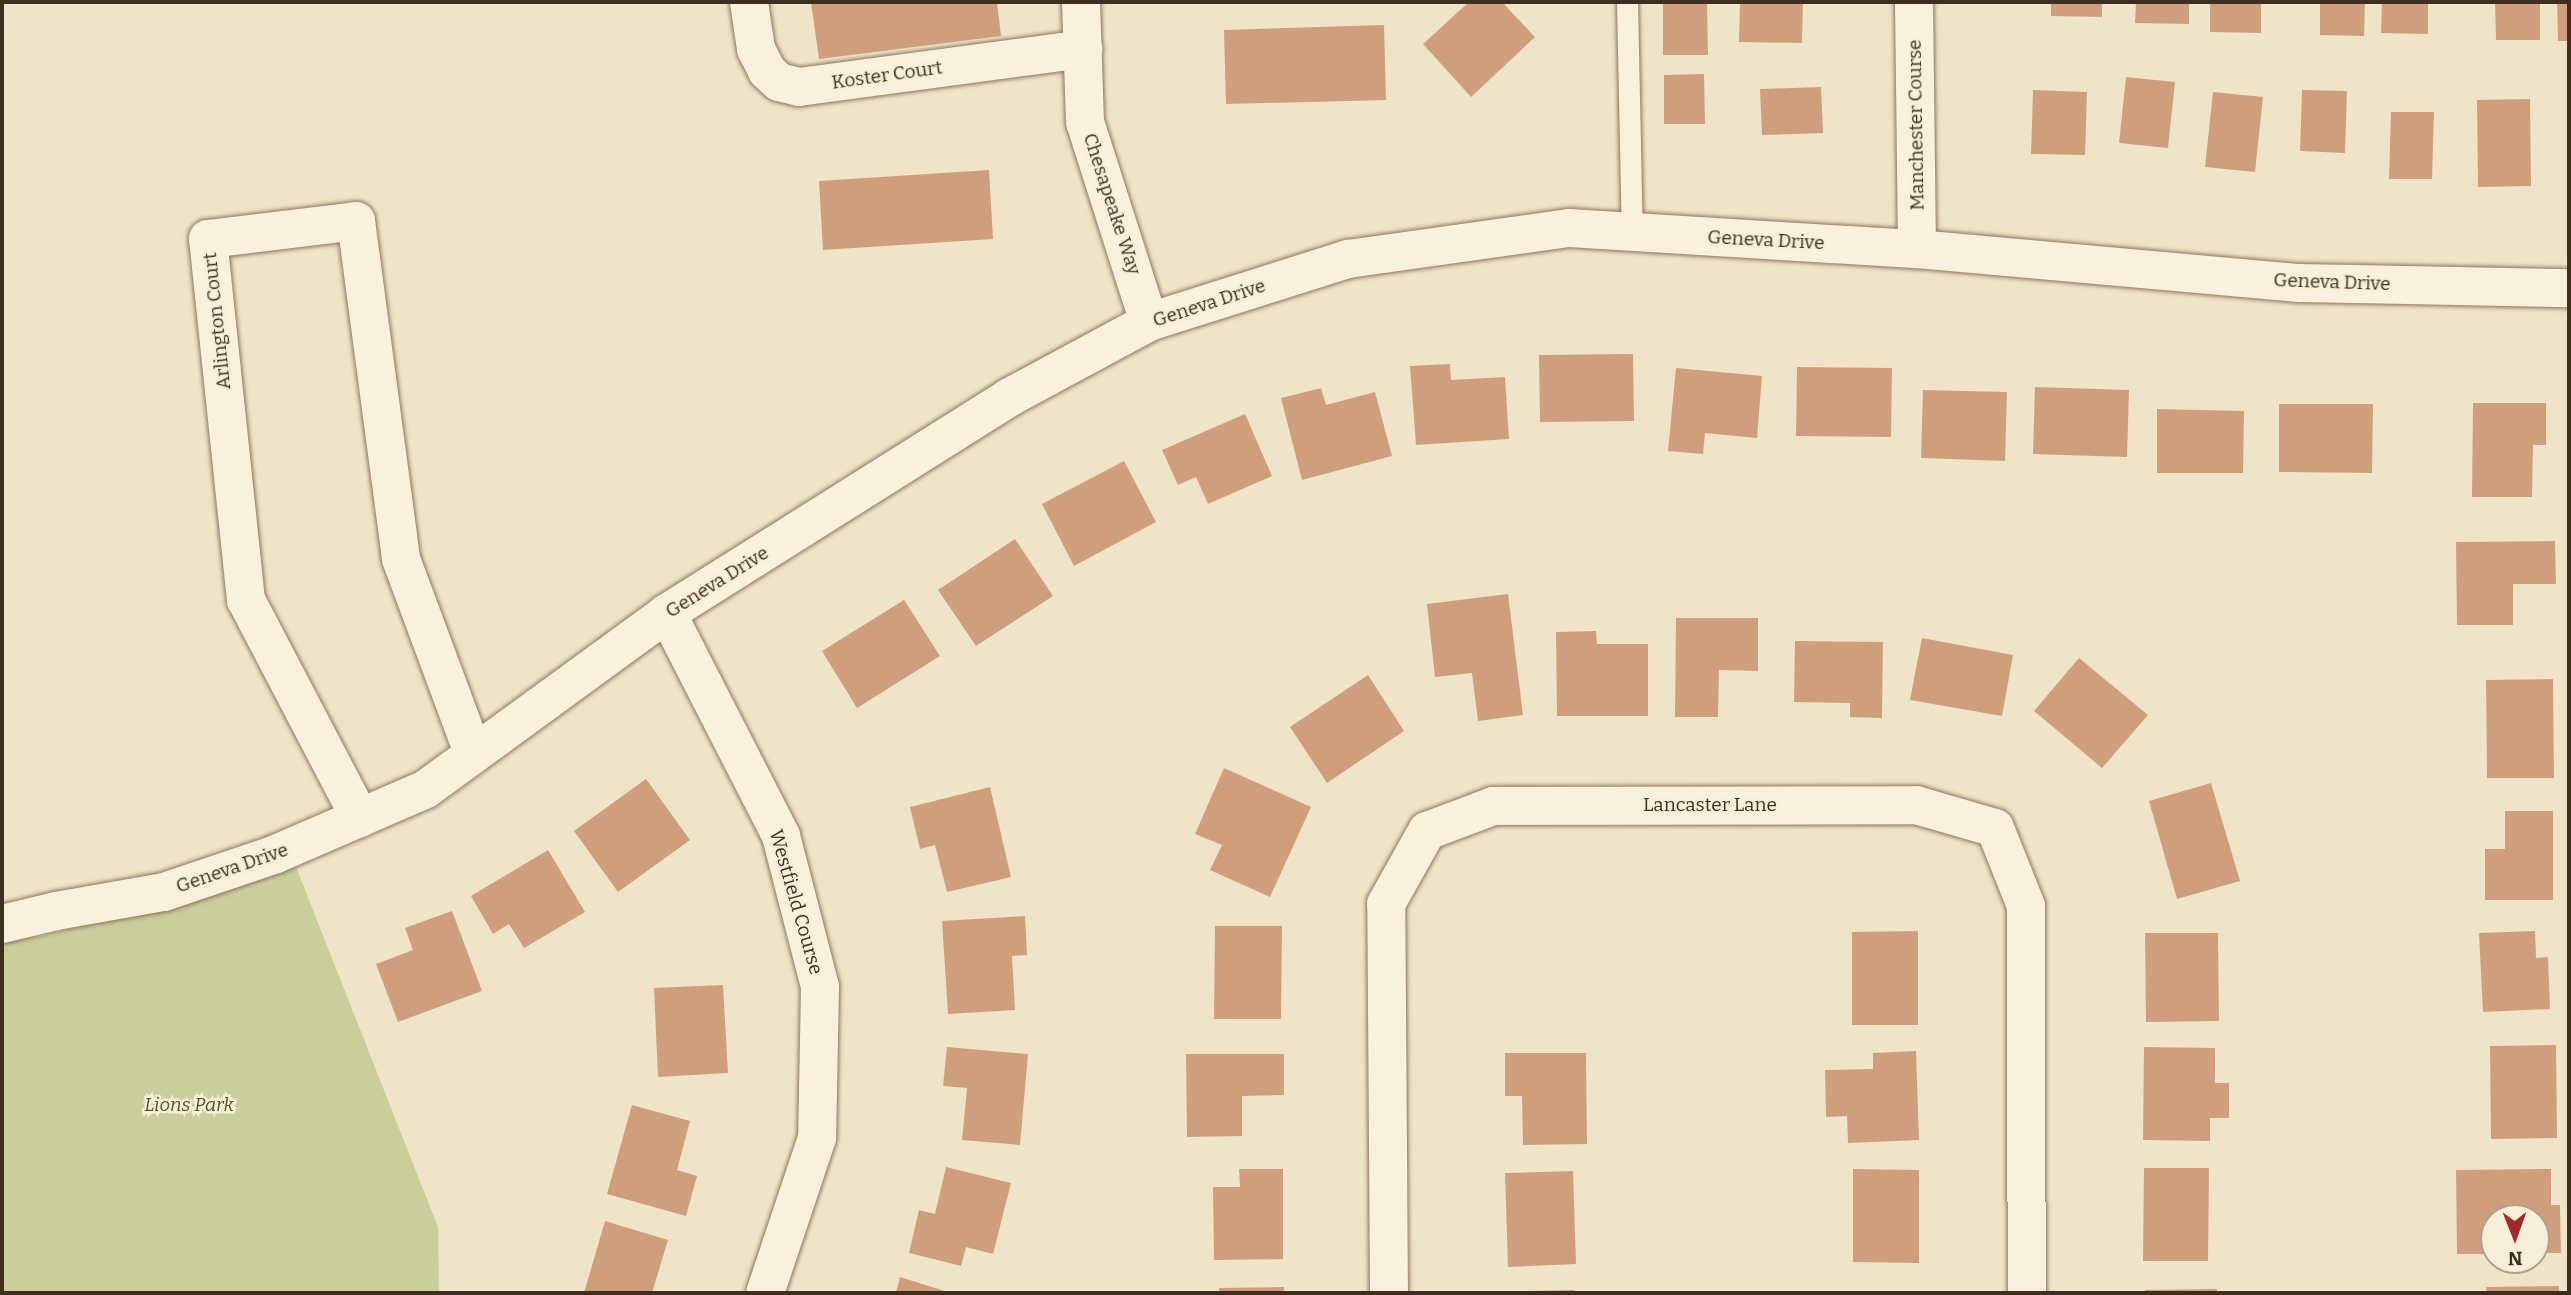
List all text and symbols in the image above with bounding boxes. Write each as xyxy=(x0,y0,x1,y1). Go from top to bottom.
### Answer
street label: Manchester Course xyxy=(1903,39,1929,211)
street label: Koster Court xyxy=(830,56,944,94)
street label: Chesapeake Way xyxy=(1078,130,1146,278)
street label: Geneva Drive xyxy=(1707,226,1825,254)
street label: Arlington Court xyxy=(198,251,236,391)
street label: Geneva Drive xyxy=(2273,269,2391,295)
street label: Geneva Drive xyxy=(1150,274,1268,332)
street label: Geneva Drive xyxy=(661,541,773,623)
street label: Lancaster Lane xyxy=(1643,794,1777,816)
street label: Westfield Course xyxy=(764,827,828,977)
street label: Geneva Drive xyxy=(173,838,291,898)
park label: Lions Park xyxy=(144,1094,234,1116)
north arrow xyxy=(2480,1204,2550,1274)
text: N xyxy=(2508,1247,2523,1270)

